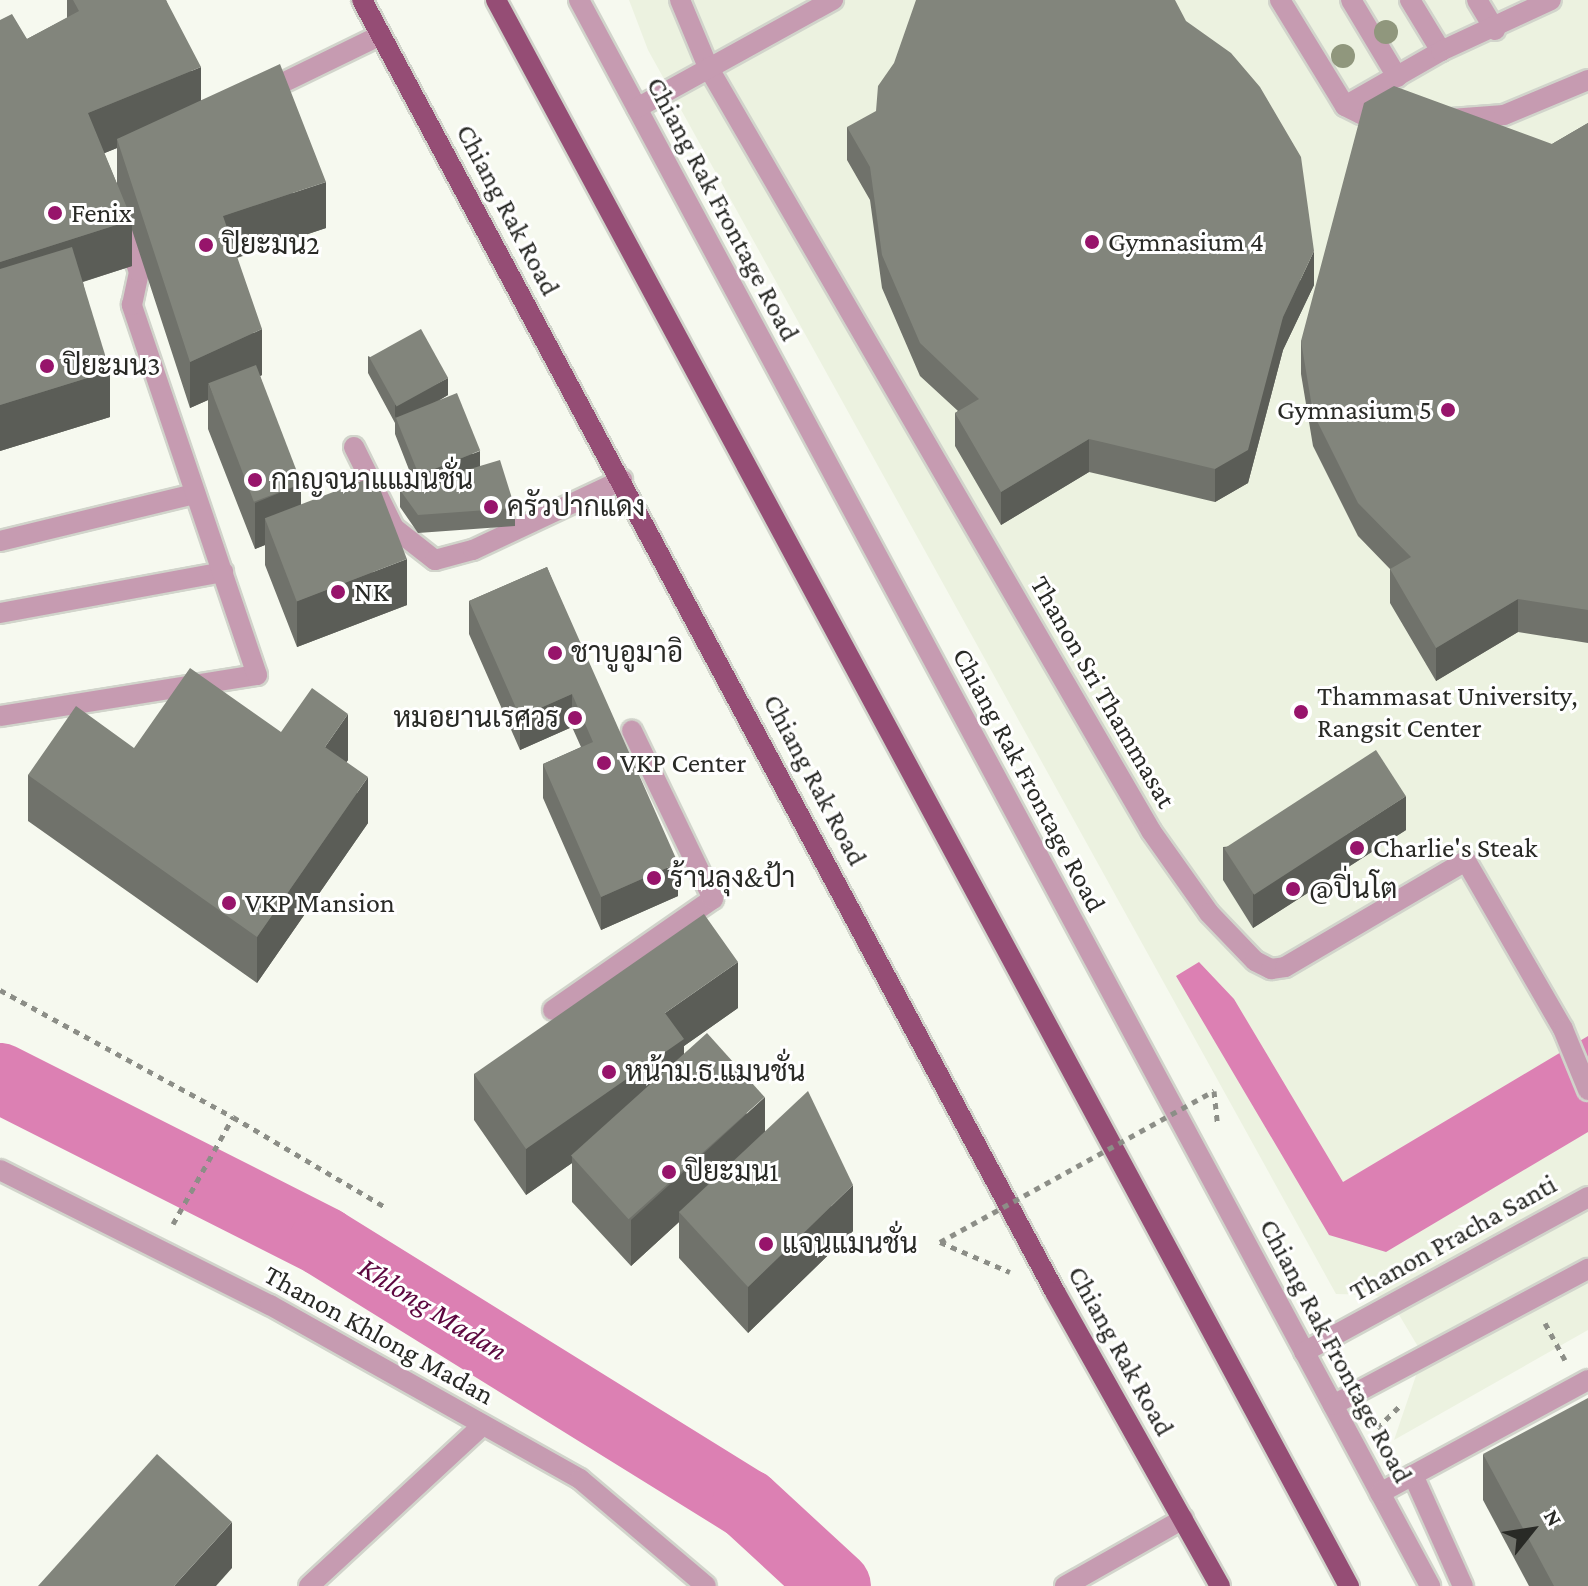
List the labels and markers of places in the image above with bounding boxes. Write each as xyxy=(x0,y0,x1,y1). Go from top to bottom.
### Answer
place label: Fenix xyxy=(71,196,132,230)
marker: Fenix xyxy=(46,204,64,222)
place label: Gymnasium 4 xyxy=(1108,225,1264,259)
place label: ปิยะมน2 xyxy=(222,228,320,262)
marker: Gymnasium 4 xyxy=(1083,233,1101,251)
marker: ปิยะมน2 xyxy=(197,236,215,254)
place label: ปิยะมน3 xyxy=(63,349,161,383)
marker: ปิยะมน3 xyxy=(38,357,56,375)
place label: Gymnasium 5 xyxy=(1277,393,1432,427)
marker: Gymnasium 5 xyxy=(1439,401,1457,419)
place label: กาญจนาแแมนชั่น xyxy=(271,463,473,497)
marker: กาญจนาแแมนชั่น xyxy=(246,471,264,489)
place label: ครัวปากแดง xyxy=(507,490,645,524)
marker: ครัวปากแดง xyxy=(482,498,500,516)
place label: NK xyxy=(354,575,389,609)
marker: NK xyxy=(329,583,347,601)
place label: ชาบูอูมาอิ xyxy=(571,636,683,670)
marker: ชาบูอูมาอิ xyxy=(546,644,564,662)
place label: Thammasat University, Rangsit Center xyxy=(1317,679,1578,745)
place label: หมอยานเรศวร xyxy=(393,701,559,735)
marker: Thammasat University, Rangsit Center xyxy=(1292,703,1310,721)
marker: หมอยานเรศวร xyxy=(566,709,584,727)
place label: VKP Center xyxy=(620,746,746,780)
marker: VKP Center xyxy=(595,754,613,772)
place label: Charlie's Steak xyxy=(1373,831,1538,865)
marker: Charlie's Steak xyxy=(1348,839,1366,857)
place label: ร้านลุง&ป้า xyxy=(670,861,795,895)
marker: ร้านลุง&ป้า xyxy=(645,869,663,887)
place label: @ปิ่นโต xyxy=(1309,872,1398,906)
marker: @ปิ่นโต xyxy=(1284,880,1302,898)
place label: VKP Mansion xyxy=(245,886,395,920)
marker: VKP Mansion xyxy=(220,894,238,912)
place label: หน้าม.ธ.แมนชั่น xyxy=(625,1055,805,1089)
marker: หน้าม.ธ.แมนชั่น xyxy=(600,1063,618,1081)
place label: ปิยะมน1 xyxy=(685,1155,779,1189)
marker: ปิยะมน1 xyxy=(660,1163,678,1181)
place label: แจนแมนชั่น xyxy=(782,1227,918,1261)
marker: แจนแมนชั่น xyxy=(757,1235,775,1253)

